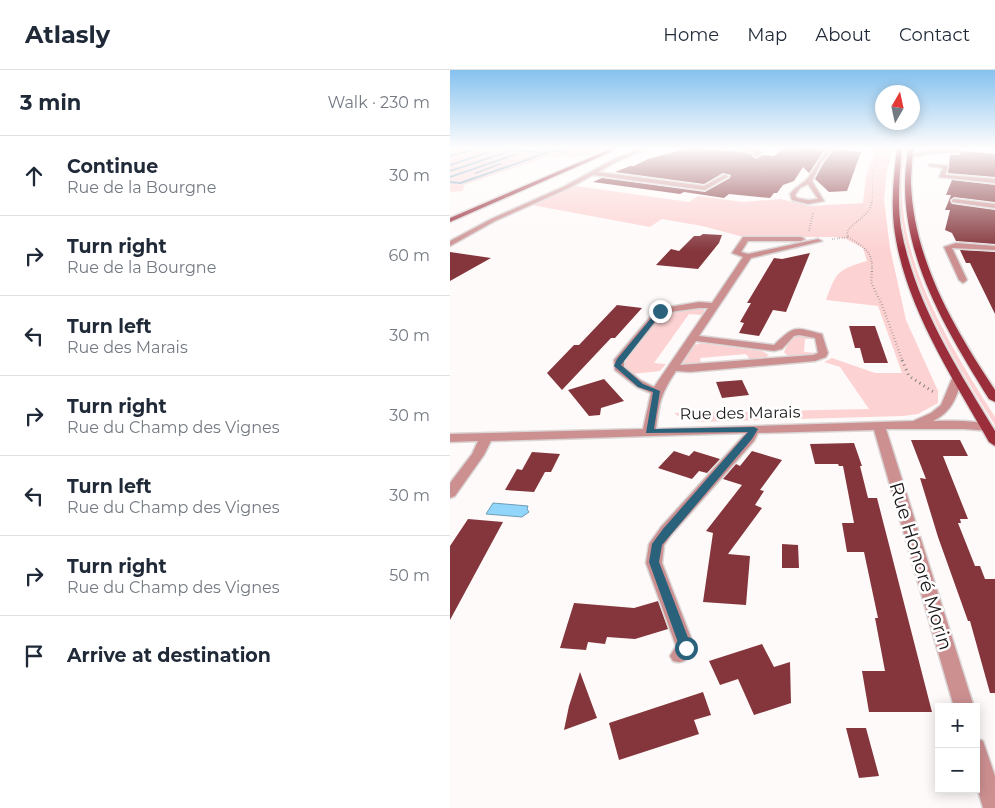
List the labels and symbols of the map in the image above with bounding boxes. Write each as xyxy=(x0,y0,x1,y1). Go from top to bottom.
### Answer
north arrow xyxy=(875,85,920,130)
route end xyxy=(649,300,672,323)
street label: Rue des Marais xyxy=(679,402,801,424)
street label: Rue Honoré Morin xyxy=(885,479,957,653)
route start xyxy=(675,637,698,660)

